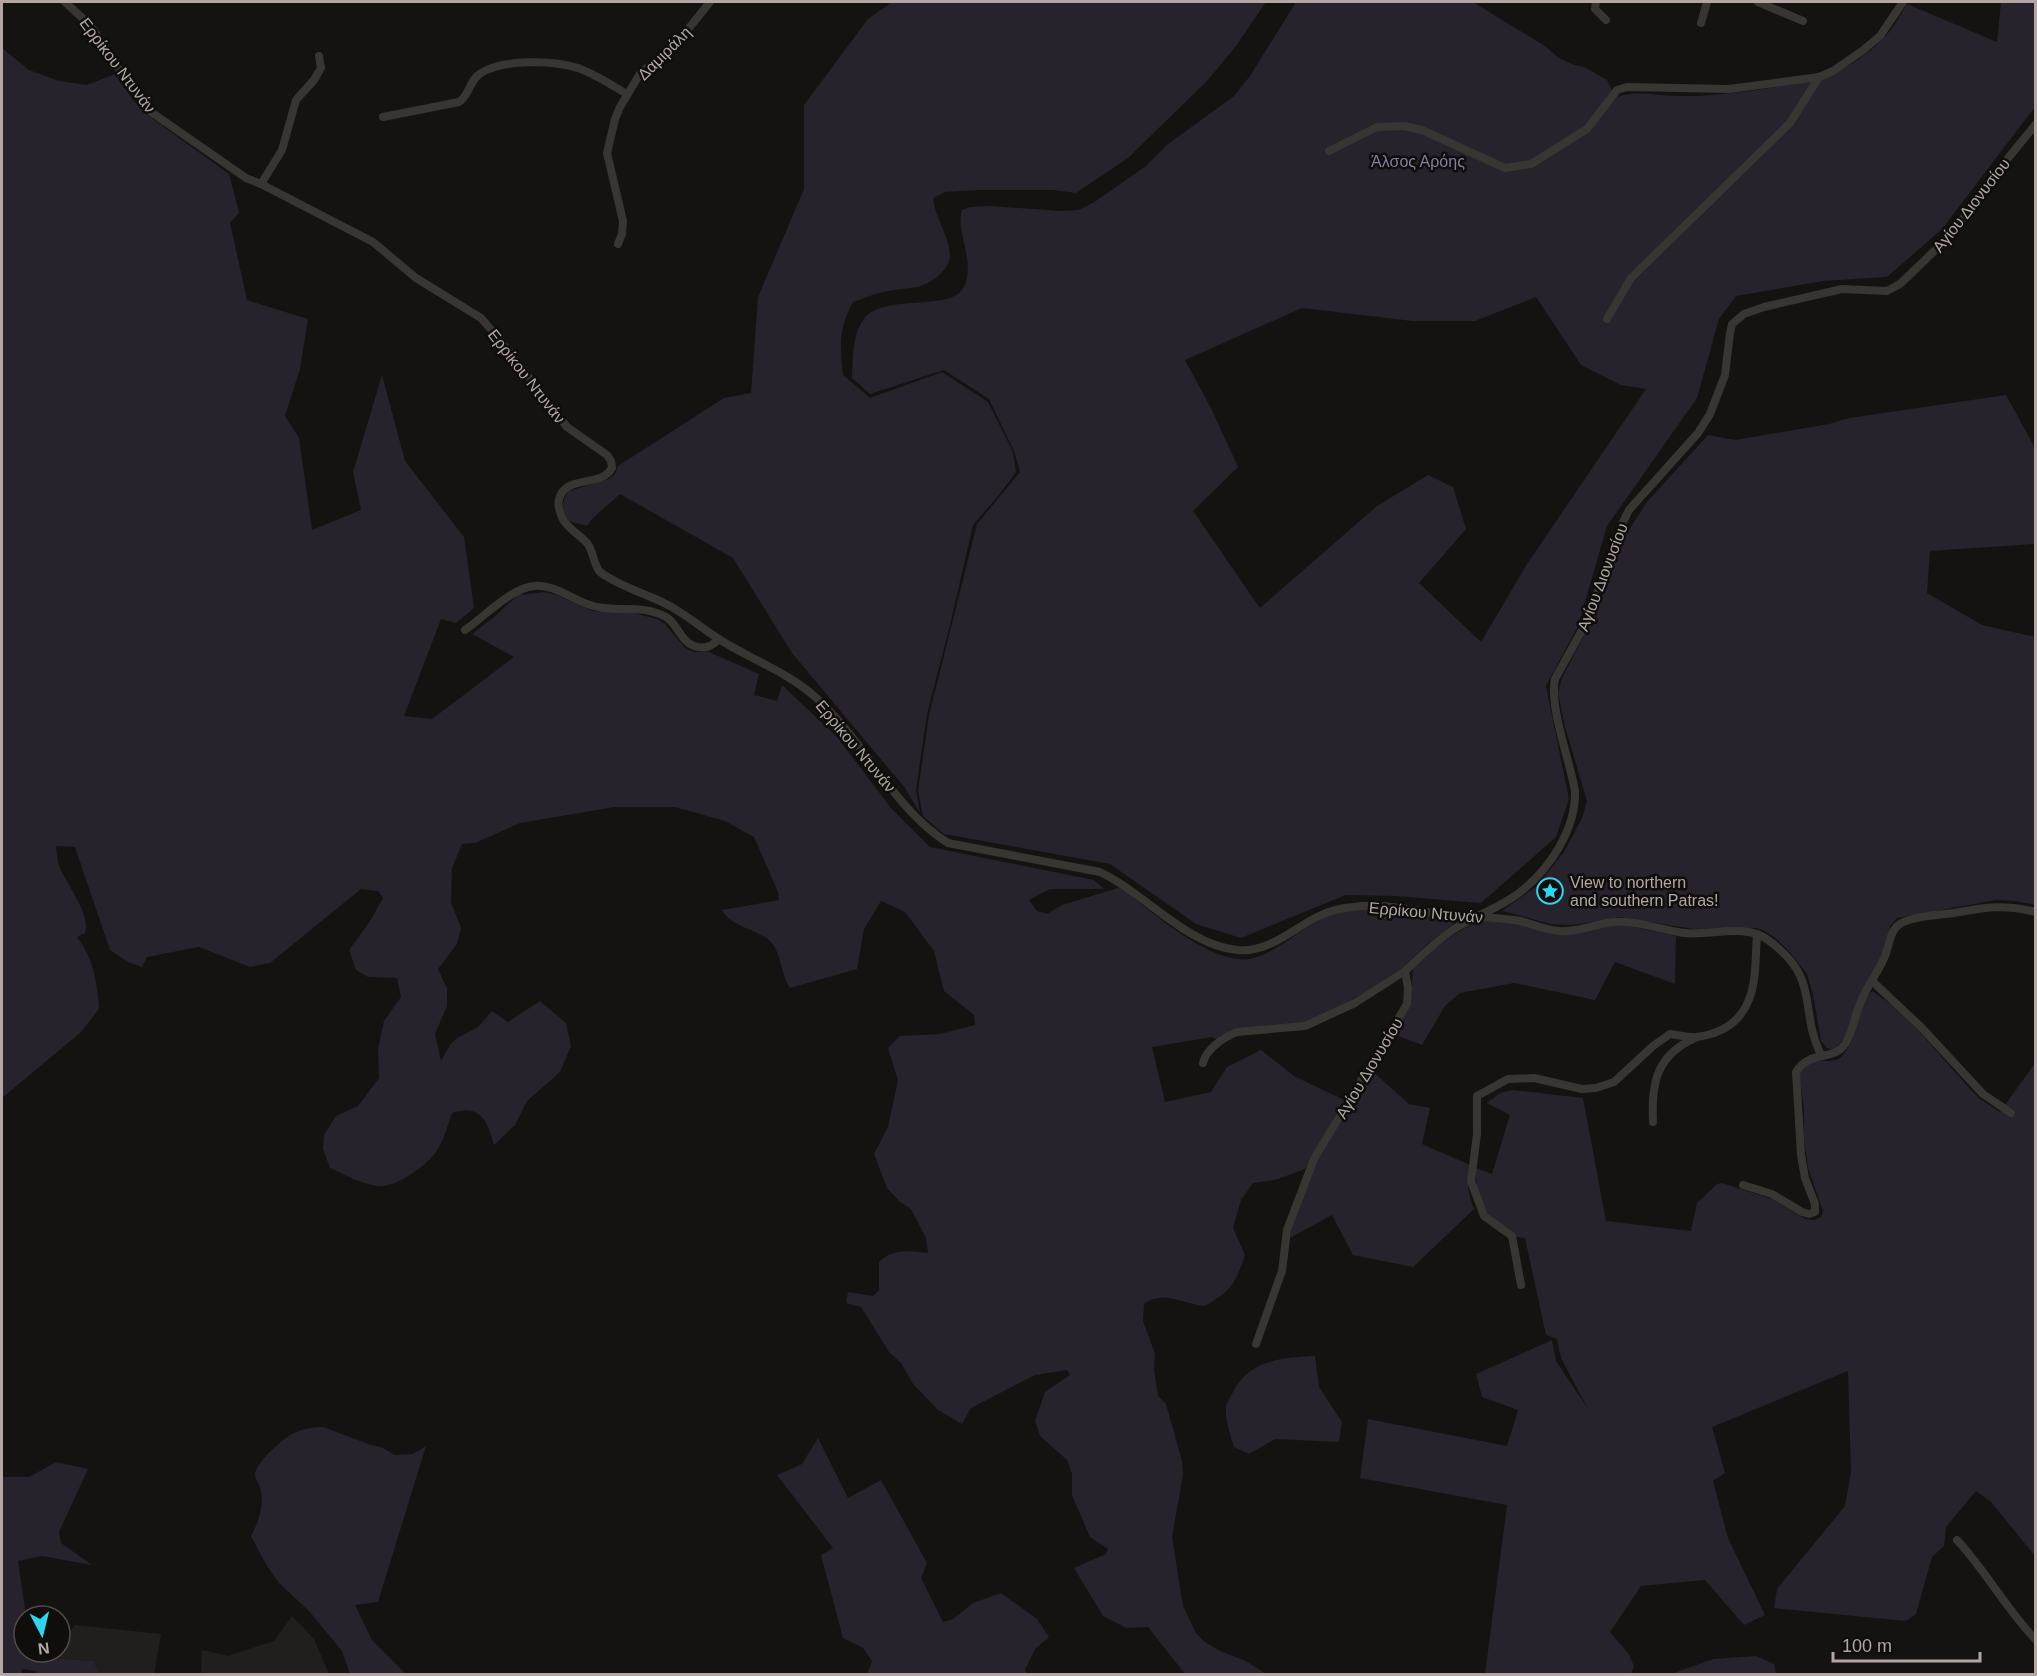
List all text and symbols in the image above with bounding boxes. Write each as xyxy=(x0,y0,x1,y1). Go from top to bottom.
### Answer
street label: Ερρίκου Ντυνάν xyxy=(76,15,159,116)
street label: Δαμιράλη xyxy=(634,23,694,83)
park label: Άλσος Αρόης xyxy=(1371,153,1465,170)
street label: Αγίου Διονυσίου xyxy=(1930,155,2013,256)
street label: Ερρίκου Ντυνάν xyxy=(485,326,568,427)
street label: Αγίου Διονυσίου xyxy=(1574,521,1631,633)
street label: Ερρίκου Ντυνάν xyxy=(812,697,899,796)
place label: View to northern and southern Patras! xyxy=(1570,874,1719,909)
place icon: View to northern and southern Patras! xyxy=(1535,876,1565,906)
street label: Ερρίκου Ντυνάν xyxy=(1368,899,1484,926)
street label: Αγίου Διονυσίου xyxy=(1333,1015,1406,1122)
north arrow xyxy=(12,1604,72,1664)
scale bar xyxy=(1833,1625,1980,1663)
text: 100 m xyxy=(1842,1636,1892,1656)
text: N xyxy=(37,1639,51,1658)

